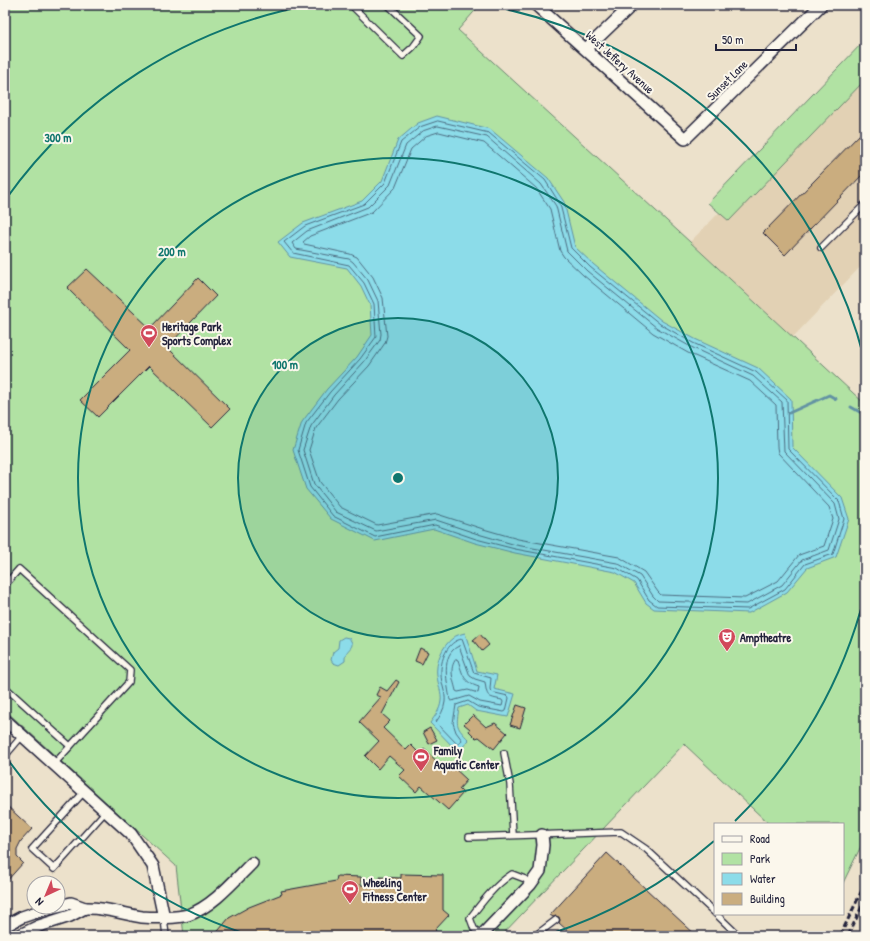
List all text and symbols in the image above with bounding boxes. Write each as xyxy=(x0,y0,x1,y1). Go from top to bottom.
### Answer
scale bar xyxy=(716,26,796,52)
street label: West Jeffery Avenue xyxy=(582,27,658,98)
text: 50 m xyxy=(722,31,743,48)
street label: Sunset Lane xyxy=(703,56,751,104)
text: 300 m xyxy=(44,129,72,146)
text: 200 m xyxy=(158,243,186,260)
place label: Heritage Park Sports Complex xyxy=(162,318,232,350)
sports icon: Heritage Park Sports Complex xyxy=(139,323,159,348)
text: 100 m xyxy=(272,356,298,373)
centre of rings xyxy=(391,471,405,485)
theatre icon: Amptheatre xyxy=(717,627,737,652)
place label: Amptheatre xyxy=(740,629,792,647)
place label: Family Aquatic Center xyxy=(433,742,500,774)
sports icon: Family Aquatic Center xyxy=(411,747,431,772)
legend xyxy=(714,823,844,915)
text: Road xyxy=(750,830,770,847)
text: Park xyxy=(750,850,770,867)
text: Water xyxy=(750,870,776,887)
place label: Wheeling Fitness Center xyxy=(362,874,427,905)
north arrow xyxy=(26,875,66,915)
sports icon: Wheeling Fitness Center xyxy=(340,879,360,904)
text: Building xyxy=(750,890,785,907)
text: N xyxy=(32,895,46,909)

